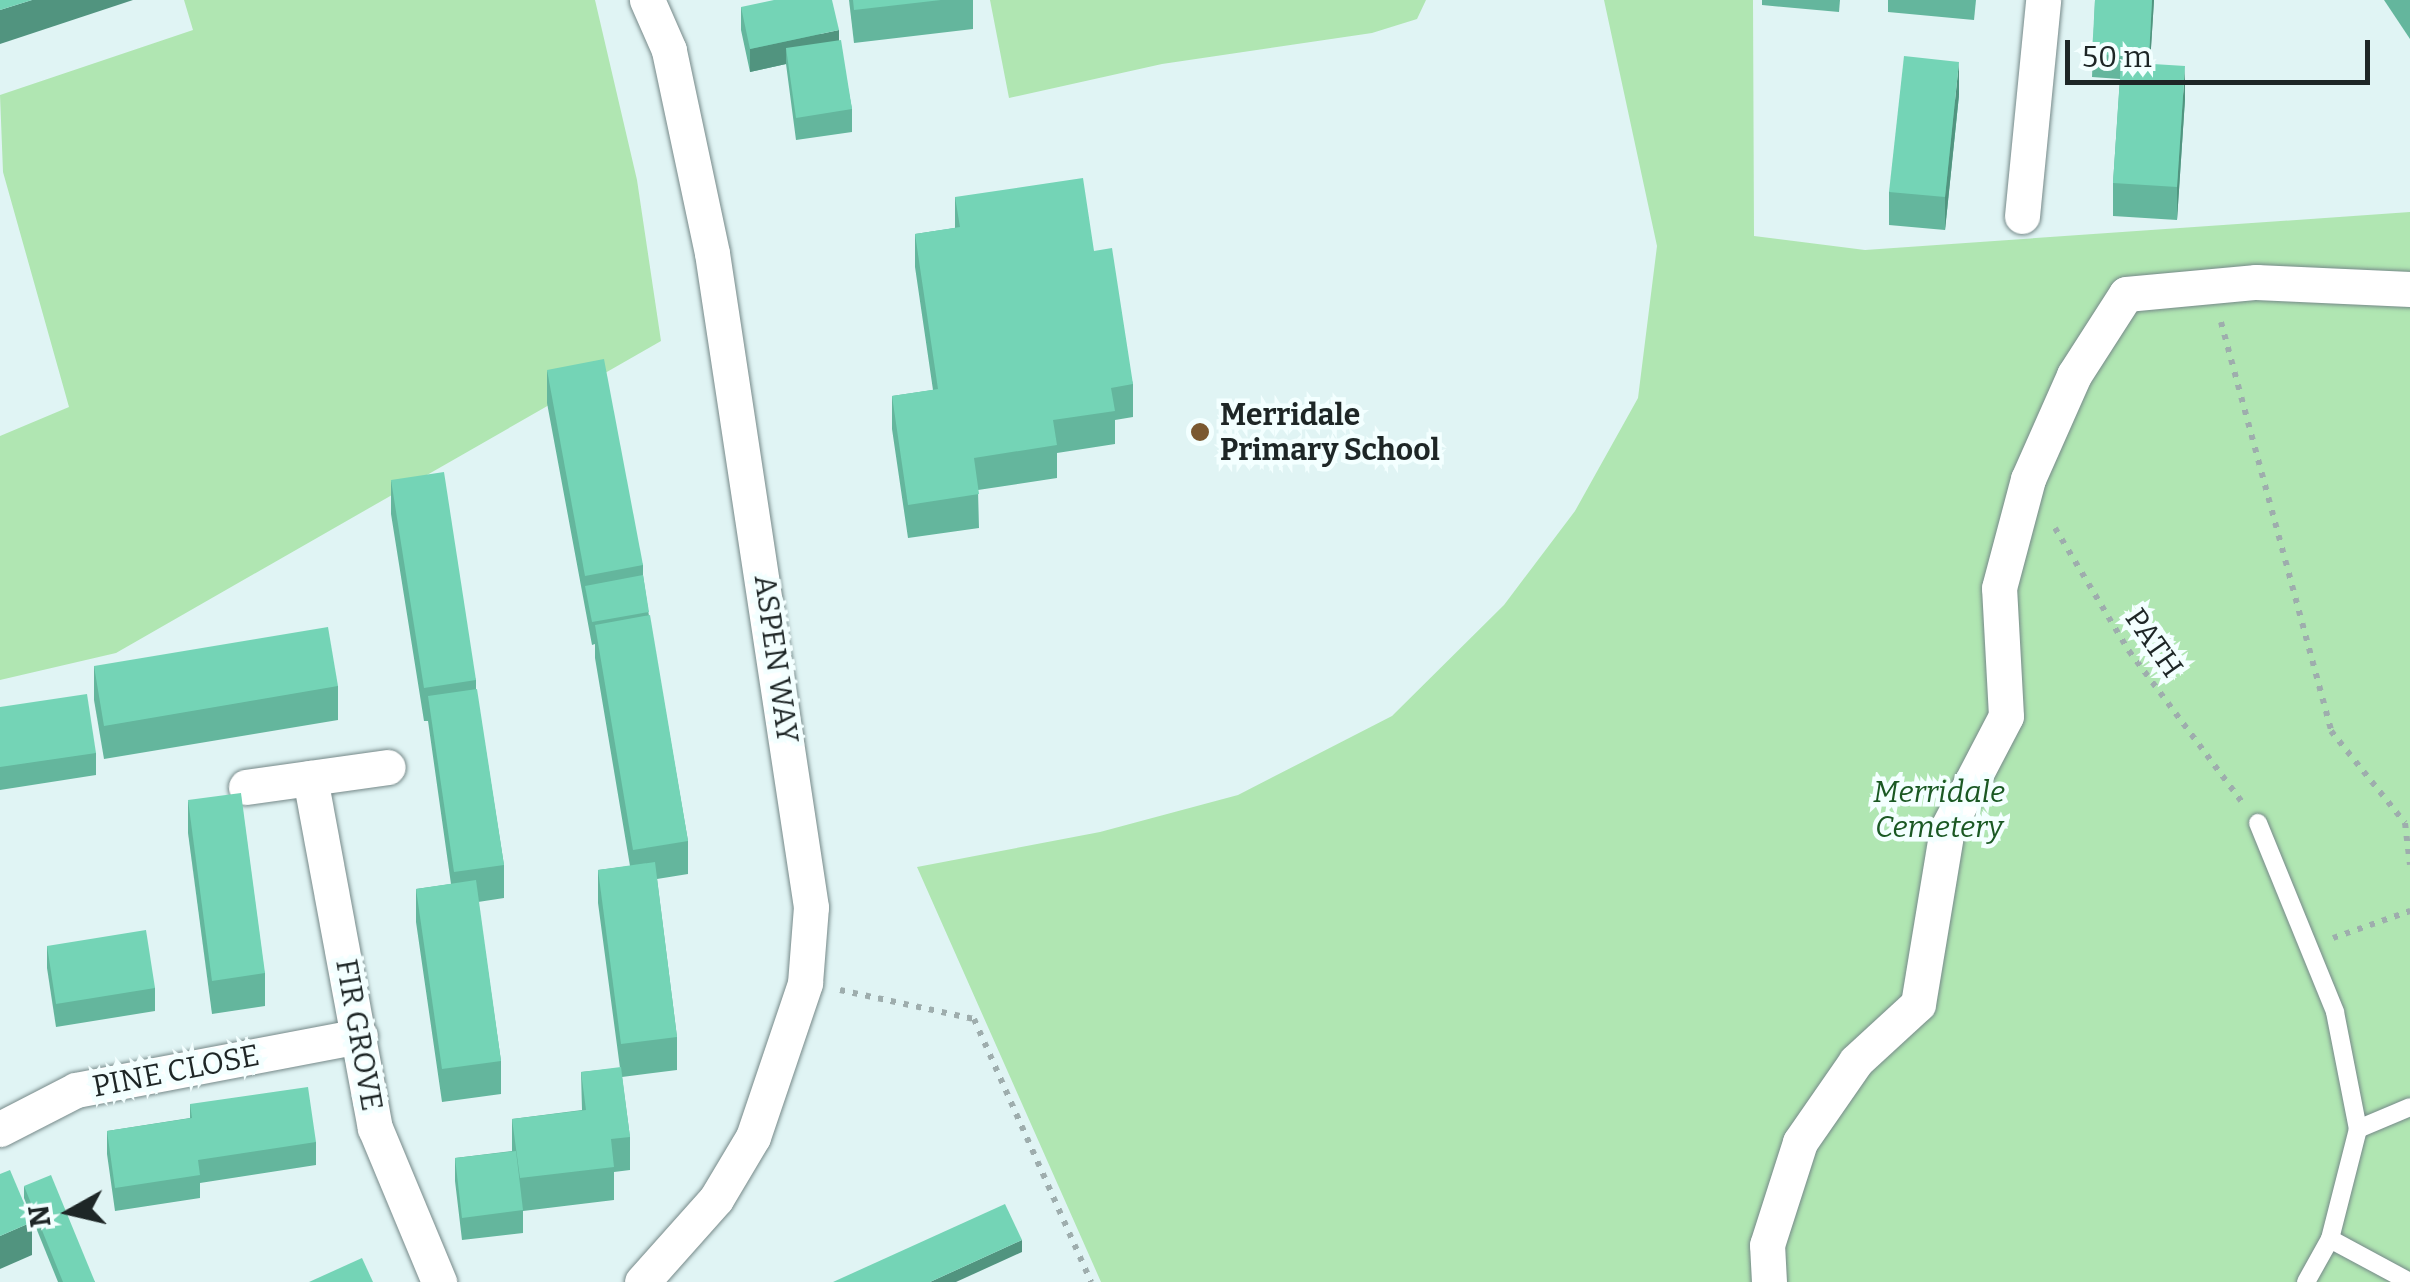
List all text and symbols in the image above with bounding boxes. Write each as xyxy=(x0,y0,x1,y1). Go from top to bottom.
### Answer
scale bar xyxy=(2070,20,2375,82)
text: 50 m xyxy=(2082,39,2152,75)
place label: Merridale Primary School xyxy=(1220,397,1440,468)
marker: Merridale Primary School xyxy=(1189,421,1211,443)
street label: ASPEN WAY xyxy=(746,573,806,745)
street label: PATH xyxy=(2118,602,2190,684)
park label: Merridale Cemetery xyxy=(1873,774,2005,844)
street label: FIR GROVE xyxy=(328,956,390,1114)
street label: PINE CLOSE xyxy=(90,1037,262,1105)
north arrow xyxy=(20,1162,120,1262)
text: N xyxy=(22,1203,58,1229)

